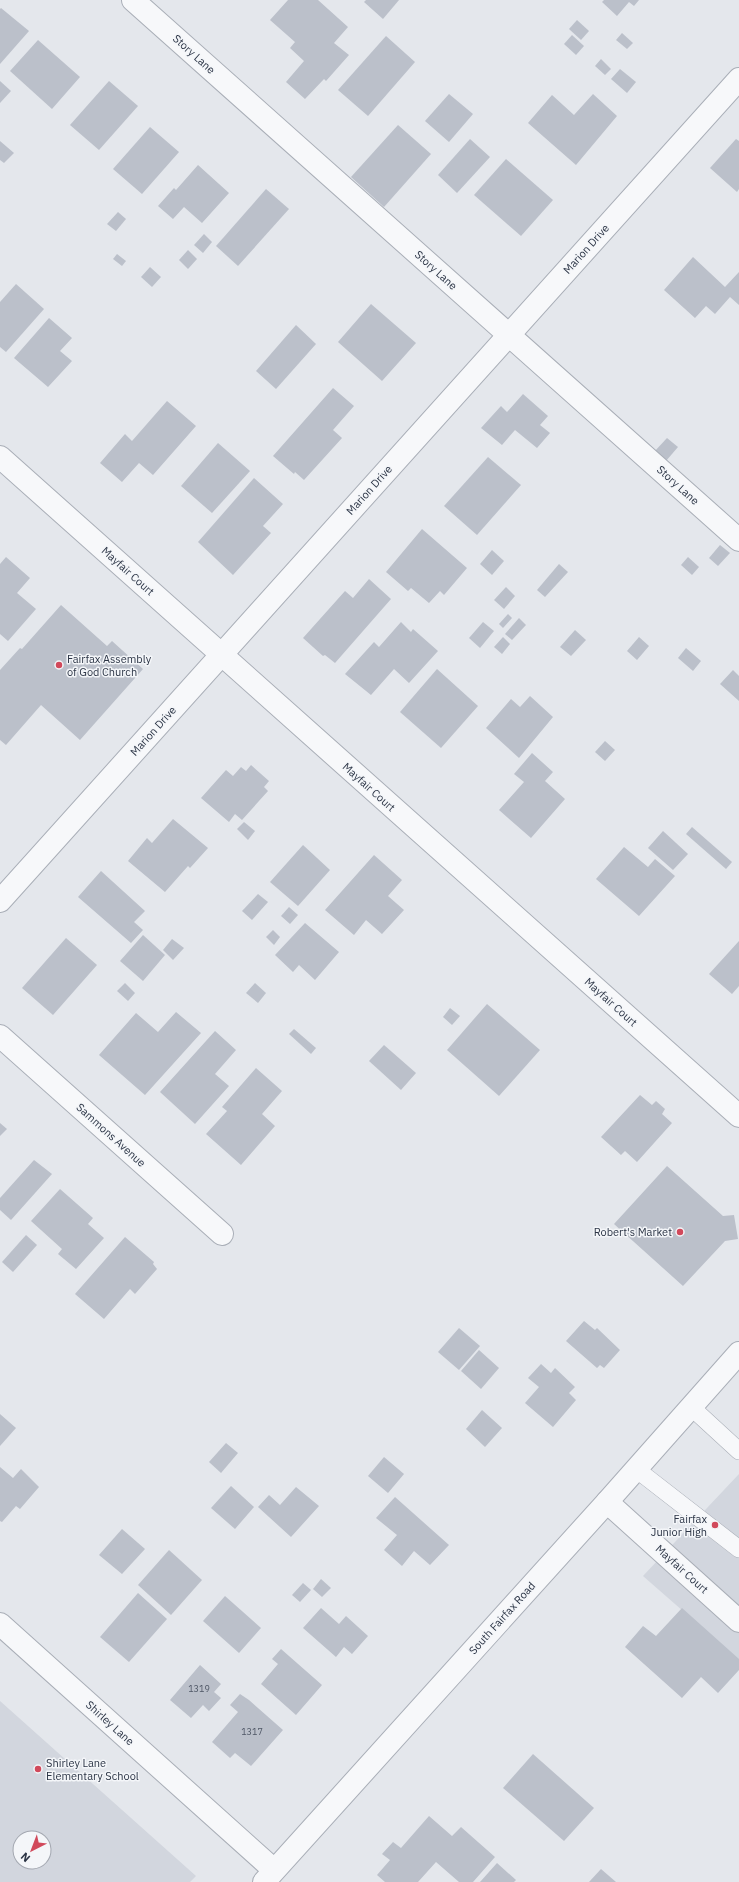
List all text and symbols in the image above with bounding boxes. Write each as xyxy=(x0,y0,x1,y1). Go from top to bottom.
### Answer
street label: Story Lane xyxy=(170,31,218,77)
street label: Marion Drive xyxy=(560,221,612,277)
street label: Story Lane xyxy=(412,247,460,293)
street label: Marion Drive xyxy=(343,462,395,518)
street label: Story Lane xyxy=(654,462,702,508)
street label: Mayfair Court xyxy=(99,544,157,598)
place label: Fairfax Assembly of God Church xyxy=(67,652,152,679)
marker: Fairfax Assembly of God Church xyxy=(54,660,64,670)
street label: Marion Drive xyxy=(127,703,179,759)
street label: Mayfair Court xyxy=(340,760,398,814)
street label: Mayfair Court xyxy=(582,975,640,1029)
street label: Sammons Avenue xyxy=(73,1100,149,1170)
place label: Robert's Market xyxy=(594,1225,672,1239)
marker: Robert's Market xyxy=(675,1227,685,1237)
place label: Fairfax Junior High xyxy=(651,1512,707,1539)
marker: Fairfax Junior High xyxy=(710,1520,720,1530)
street label: Mayfair Court xyxy=(653,1542,711,1596)
street label: South Fairfax Road xyxy=(466,1579,538,1657)
house number: 1319 xyxy=(188,1683,210,1694)
street label: Shirley Lane xyxy=(83,1698,137,1748)
house number: 1317 xyxy=(241,1726,263,1737)
place label: Shirley Lane Elementary School xyxy=(46,1756,139,1783)
marker: Shirley Lane Elementary School xyxy=(33,1764,43,1774)
north arrow xyxy=(12,1830,52,1870)
text: N xyxy=(18,1850,33,1865)

